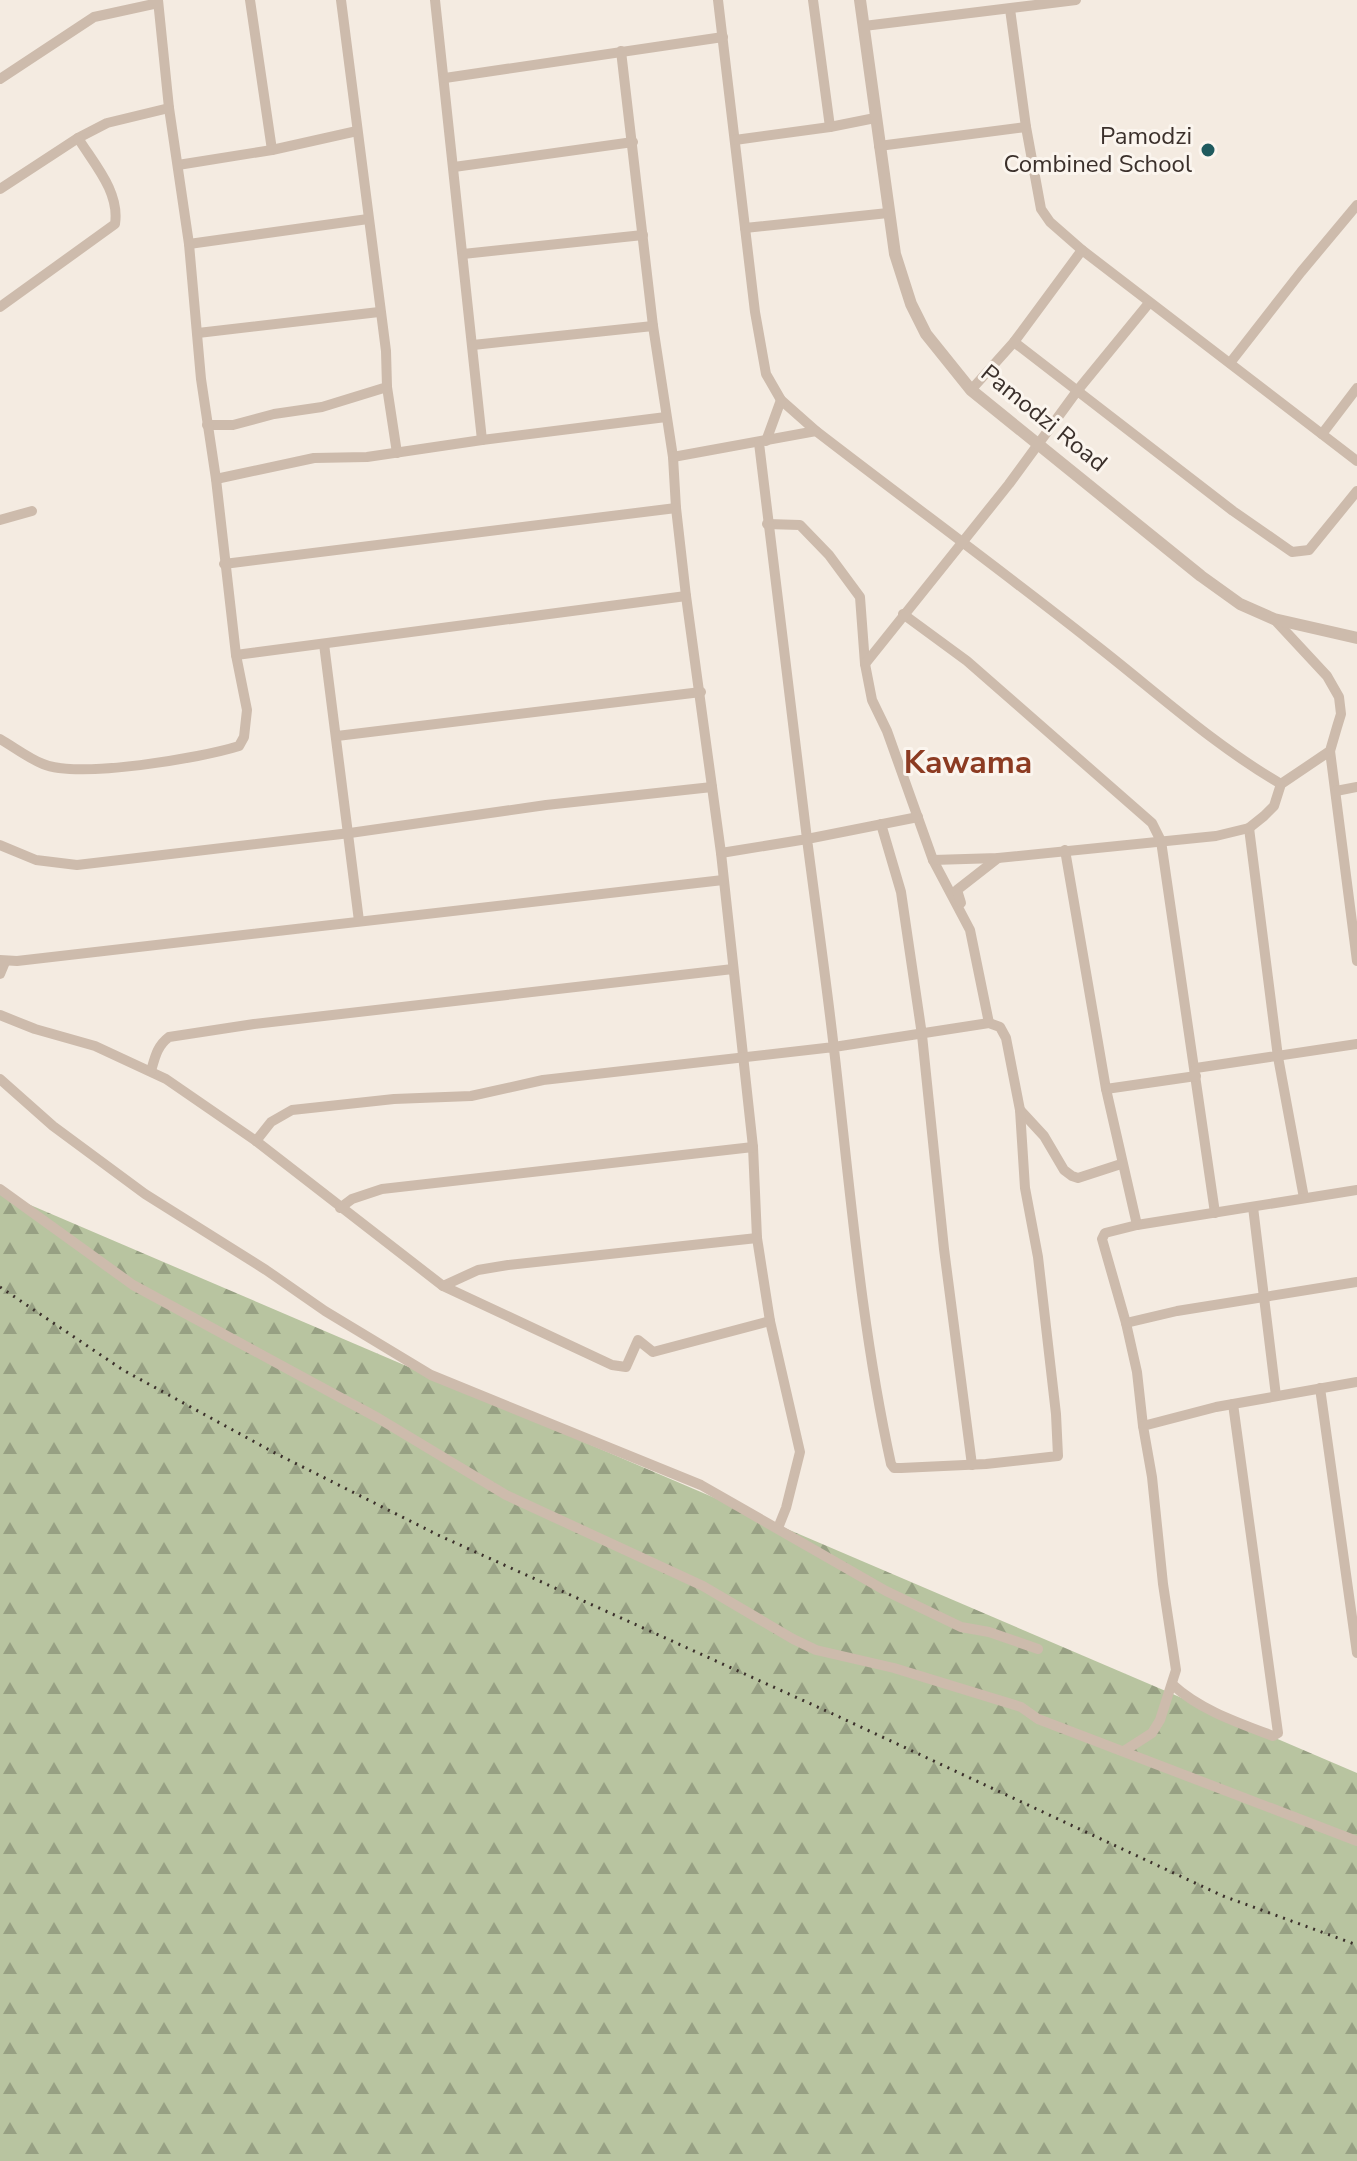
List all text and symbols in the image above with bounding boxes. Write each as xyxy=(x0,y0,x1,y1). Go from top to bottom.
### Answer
place label: Pamodzi Combined School xyxy=(1003,120,1192,180)
marker: Pamodzi Combined School xyxy=(1199,141,1217,159)
street label: Pamodzi Road xyxy=(974,357,1114,479)
district label: Kawama xyxy=(904,741,1032,784)

